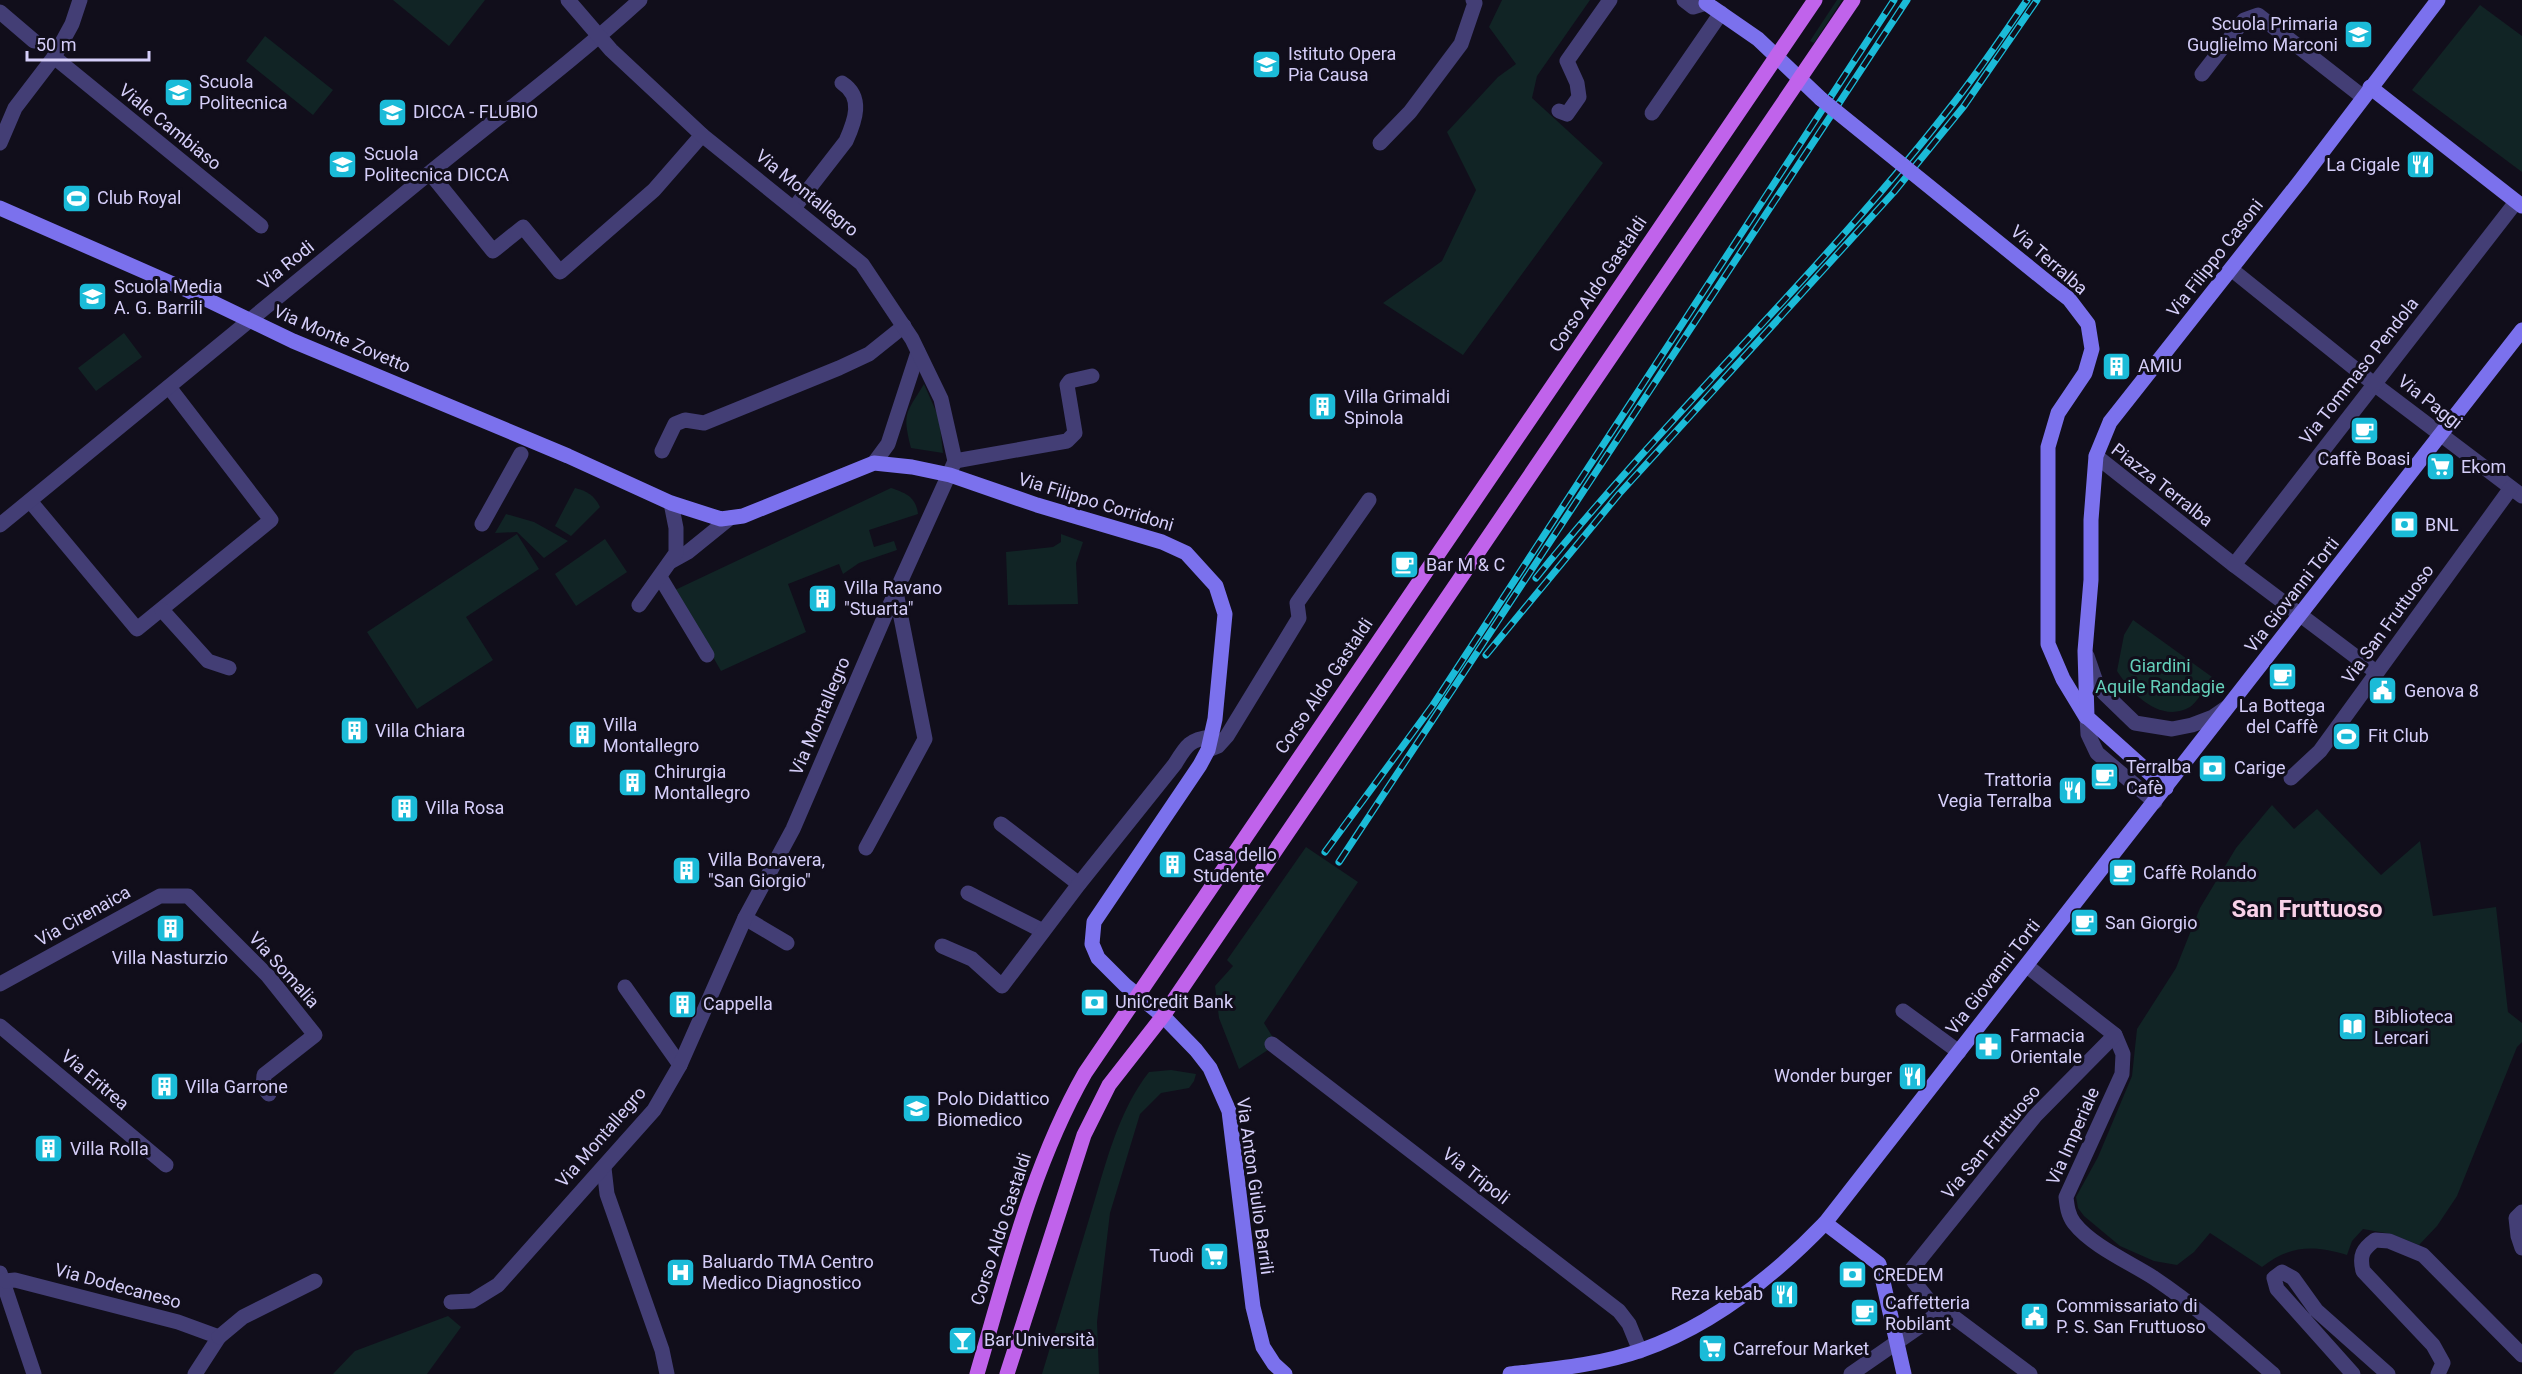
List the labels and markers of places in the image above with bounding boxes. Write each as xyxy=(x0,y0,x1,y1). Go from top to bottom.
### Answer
place label: Scuola Primaria Guglielmo Marconi xyxy=(2187,13,2338,55)
school or university icon: Scuola Primaria Guglielmo Marconi xyxy=(2343,18,2375,50)
place label: Istituto Opera Pia Causa xyxy=(1288,43,1396,85)
school or university icon: Istituto Opera Pia Causa xyxy=(1251,48,1283,80)
place label: Scuola Politecnica xyxy=(199,71,288,113)
school or university icon: Scuola Politecnica xyxy=(162,76,194,108)
school or university icon: DICCA - FLUBIO xyxy=(376,96,408,128)
place label: DICCA - FLUBIO xyxy=(413,101,538,122)
place label: Scuola Politecnica DICCA xyxy=(364,143,509,185)
school or university icon: Scuola Politecnica DICCA xyxy=(327,148,359,180)
restaurant icon: La Cigale xyxy=(2405,149,2437,181)
place label: La Cigale xyxy=(2326,154,2400,175)
sports icon: Club Royal xyxy=(60,182,92,214)
place label: Club Royal xyxy=(97,187,181,208)
place label: Scuola Media A. G. Barrili xyxy=(114,276,223,318)
school or university icon: Scuola Media A. G. Barrili xyxy=(77,281,109,313)
building icon: AMIU xyxy=(2101,350,2133,382)
place label: AMIU xyxy=(2138,355,2182,376)
place label: Villa Grimaldi Spinola xyxy=(1344,386,1450,428)
building icon: Villa Grimaldi Spinola xyxy=(1307,391,1339,423)
cafe icon: Caffè Boasi xyxy=(2348,414,2380,446)
place label: Caffè Boasi xyxy=(2318,448,2410,469)
supermarket icon: Ekom xyxy=(2424,451,2456,483)
place label: Ekom xyxy=(2461,456,2506,477)
bank icon: BNL xyxy=(2388,509,2420,541)
place label: BNL xyxy=(2425,514,2459,535)
cafe icon: Bar M & C xyxy=(1389,549,1421,581)
place label: Bar M & C xyxy=(1426,554,1505,575)
place label: Villa Ravano "Stuarta" xyxy=(844,577,942,619)
building icon: Villa Ravano "Stuarta" xyxy=(807,582,839,614)
cafe icon: La Bottega del Caffè xyxy=(2266,661,2298,693)
public building icon: Genova 8 xyxy=(2367,675,2399,707)
place label: Genova 8 xyxy=(2404,680,2479,701)
place label: La Bottega del Caffè xyxy=(2239,695,2325,737)
place label: Villa Montallegro xyxy=(603,714,699,756)
building icon: Villa Chiara xyxy=(338,715,370,747)
building icon: Villa Montallegro xyxy=(566,719,598,751)
place label: Villa Chiara xyxy=(375,720,465,741)
sports icon: Fit Club xyxy=(2331,720,2363,752)
place label: Fit Club xyxy=(2368,725,2429,746)
bank icon: Carige xyxy=(2197,752,2229,784)
place label: Terralba Cafè xyxy=(2126,756,2191,798)
place label: Carige xyxy=(2234,757,2286,778)
place label: Chirurgia Montallegro xyxy=(654,761,750,803)
cafe icon: Terralba Cafè xyxy=(2089,761,2121,793)
building icon: Chirurgia Montallegro xyxy=(617,766,649,798)
place label: Trattoria Vegia Terralba xyxy=(1938,769,2052,811)
restaurant icon: Trattoria Vegia Terralba xyxy=(2057,774,2089,806)
building icon: Villa Rosa xyxy=(388,792,420,824)
place label: Villa Rosa xyxy=(425,797,504,818)
place label: Casa dello Studente xyxy=(1193,844,1277,886)
place label: Villa Bonavera, "San Giorgio" xyxy=(708,849,825,891)
building icon: Casa dello Studente xyxy=(1156,849,1188,881)
building icon: Villa Bonavera, "San Giorgio" xyxy=(671,854,703,886)
cafe icon: Caffè Rolando xyxy=(2106,857,2138,889)
place label: Caffè Rolando xyxy=(2143,862,2257,883)
cafe icon: San Giorgio xyxy=(2068,907,2100,939)
place label: San Giorgio xyxy=(2105,912,2197,933)
building icon: Villa Nasturzio xyxy=(154,913,186,945)
place label: Villa Nasturzio xyxy=(112,947,228,968)
bank icon: UniCredit Bank xyxy=(1078,986,1110,1018)
building icon: Cappella xyxy=(666,988,698,1020)
place label: UniCredit Bank xyxy=(1115,991,1234,1012)
place label: Cappella xyxy=(703,993,773,1014)
place label: Biblioteca Lercari xyxy=(2374,1006,2453,1048)
library icon: Biblioteca Lercari xyxy=(2337,1011,2369,1043)
place label: Farmacia Orientale xyxy=(2010,1025,2085,1067)
pharmacy icon: Farmacia Orientale xyxy=(1973,1030,2005,1062)
restaurant icon: Wonder burger xyxy=(1897,1060,1929,1092)
place label: Wonder burger xyxy=(1774,1065,1892,1086)
building icon: Villa Garrone xyxy=(148,1071,180,1103)
place label: Villa Garrone xyxy=(185,1076,288,1097)
place label: Polo Didattico Biomedico xyxy=(937,1088,1050,1130)
school or university icon: Polo Didattico Biomedico xyxy=(900,1093,932,1125)
building icon: Villa Rolla xyxy=(33,1133,65,1165)
place label: Villa Rolla xyxy=(70,1138,149,1159)
supermarket icon: Tuodì xyxy=(1199,1240,1231,1272)
place label: Tuodì xyxy=(1149,1245,1194,1266)
place label: Baluardo TMA Centro Medico Diagnostico xyxy=(702,1251,874,1293)
hospital icon: Baluardo TMA Centro Medico Diagnostico xyxy=(665,1256,697,1288)
bank icon: CREDEM xyxy=(1836,1259,1868,1291)
place label: CREDEM xyxy=(1873,1264,1944,1285)
restaurant icon: Reza kebab xyxy=(1768,1278,1800,1310)
place label: Reza kebab xyxy=(1671,1283,1763,1304)
place label: Caffetteria Robilant xyxy=(1885,1292,1970,1334)
place label: Commissariato di P. S. San Fruttuoso xyxy=(2056,1295,2206,1337)
cafe icon: Caffetteria Robilant xyxy=(1848,1297,1880,1329)
public building icon: Commissariato di P. S. San Fruttuoso xyxy=(2019,1300,2051,1332)
bar icon: Bar Università xyxy=(947,1324,979,1356)
place label: Bar Università xyxy=(984,1329,1095,1350)
supermarket icon: Carrefour Market xyxy=(1696,1333,1728,1365)
place label: Carrefour Market xyxy=(1733,1338,1869,1359)

